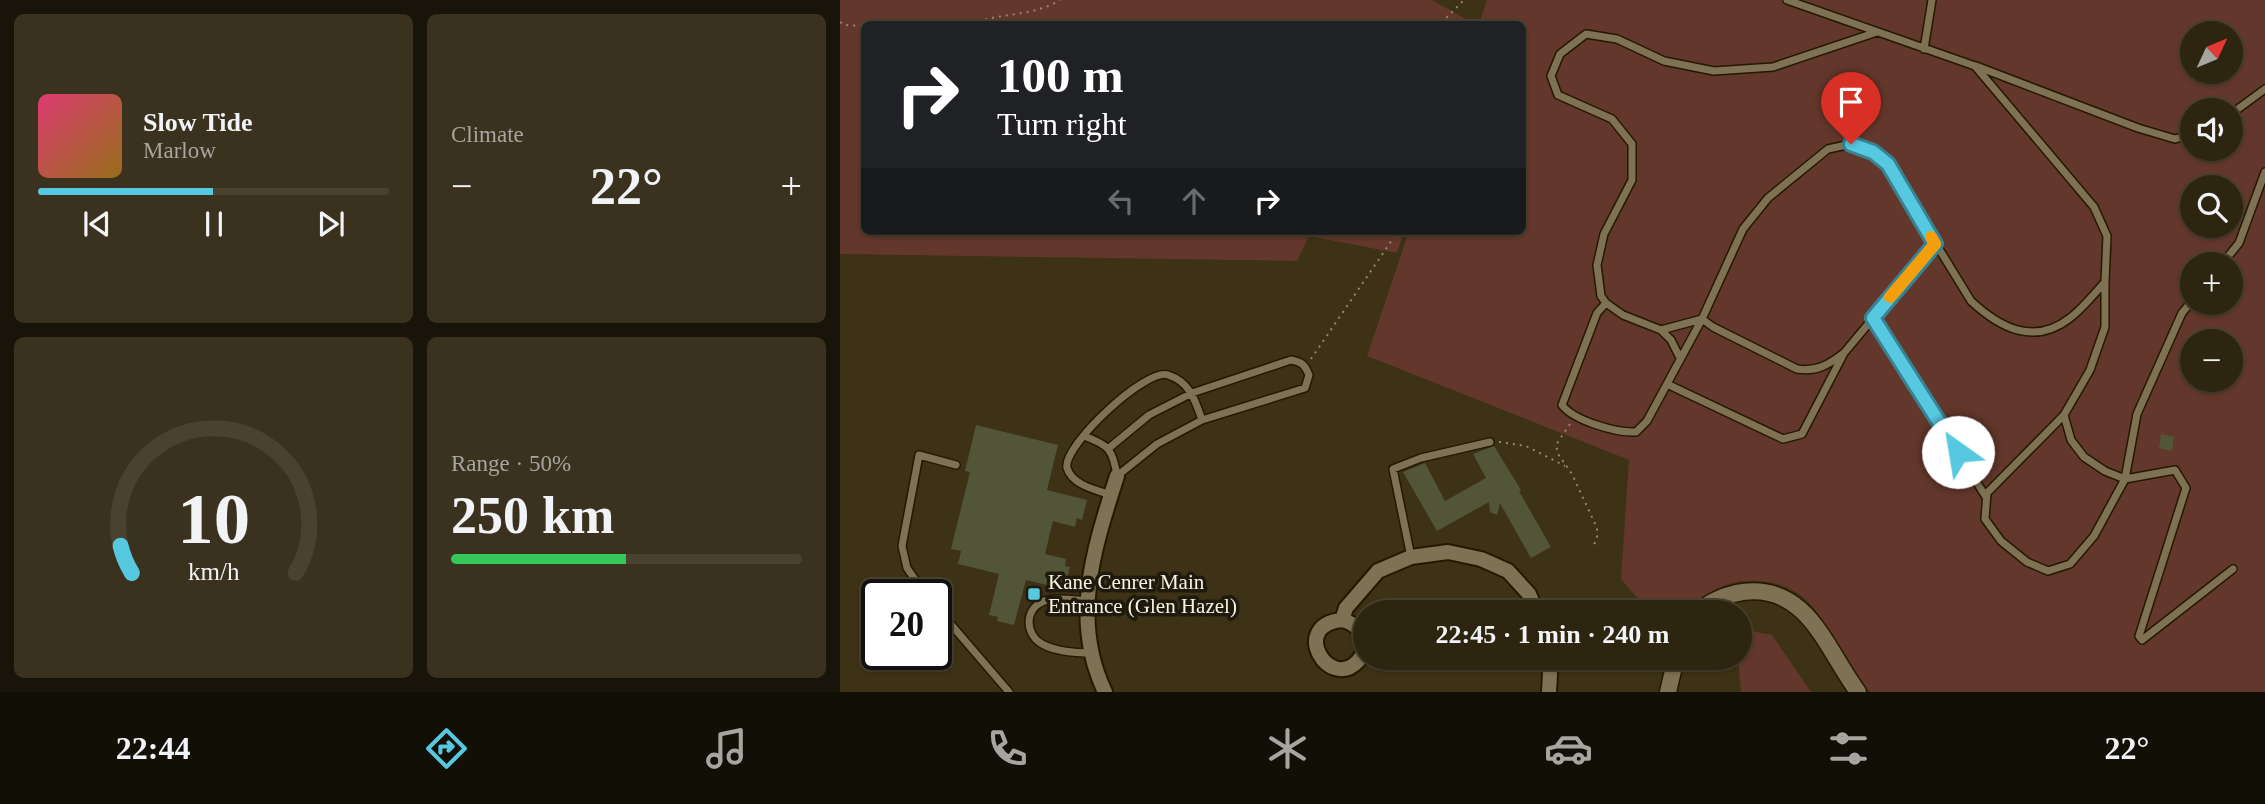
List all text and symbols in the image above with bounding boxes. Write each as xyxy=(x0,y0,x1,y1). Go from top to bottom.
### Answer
north arrow xyxy=(2180,21,2244,84)
map controls xyxy=(2180,21,2243,392)
text: 100 m xyxy=(997,48,1124,103)
icon: right xyxy=(882,49,973,140)
pin xyxy=(1821,72,1881,144)
icon: arrive xyxy=(1832,83,1870,121)
button: sound xyxy=(2180,98,2243,161)
text: Turn right xyxy=(997,106,1127,142)
text: Slow Tide xyxy=(143,108,253,137)
text: Climate xyxy=(451,122,524,147)
text: Marlow xyxy=(143,138,216,163)
text: 22° xyxy=(590,158,663,215)
text: − xyxy=(451,165,472,207)
text: + xyxy=(781,165,802,207)
button: search xyxy=(2180,175,2243,238)
icon: left xyxy=(1102,182,1140,220)
icon: ahead xyxy=(1175,182,1213,220)
icon: right xyxy=(1248,182,1286,220)
icon: previous xyxy=(78,205,116,243)
icon: pause xyxy=(195,205,233,243)
icon: next xyxy=(312,205,350,243)
button: + xyxy=(2180,252,2243,315)
button: − xyxy=(2180,329,2243,392)
position arrow xyxy=(1921,415,1995,489)
text: Range · 50% xyxy=(451,451,571,476)
text: 10 xyxy=(177,479,250,560)
text: 250 km xyxy=(451,487,614,544)
text: km/h xyxy=(188,558,240,585)
place label: Kane Cenrer Main Entrance (Glen Hazel) xyxy=(1048,570,1237,618)
speed limit sign: 20 xyxy=(861,579,952,670)
marker: Kane Cenrer Main Entrance (Glen Hazel) xyxy=(1026,586,1042,602)
text: 22:45 · 1 min · 240 m xyxy=(1436,620,1670,649)
icon: directions xyxy=(422,724,471,773)
icon: music xyxy=(702,724,751,773)
icon: phone xyxy=(983,724,1032,773)
icon: climate xyxy=(1263,724,1312,773)
icon: car xyxy=(1544,724,1593,773)
icon: filters xyxy=(1824,724,1873,773)
text: 22:44 xyxy=(116,730,190,766)
text: 22° xyxy=(2104,730,2149,766)

